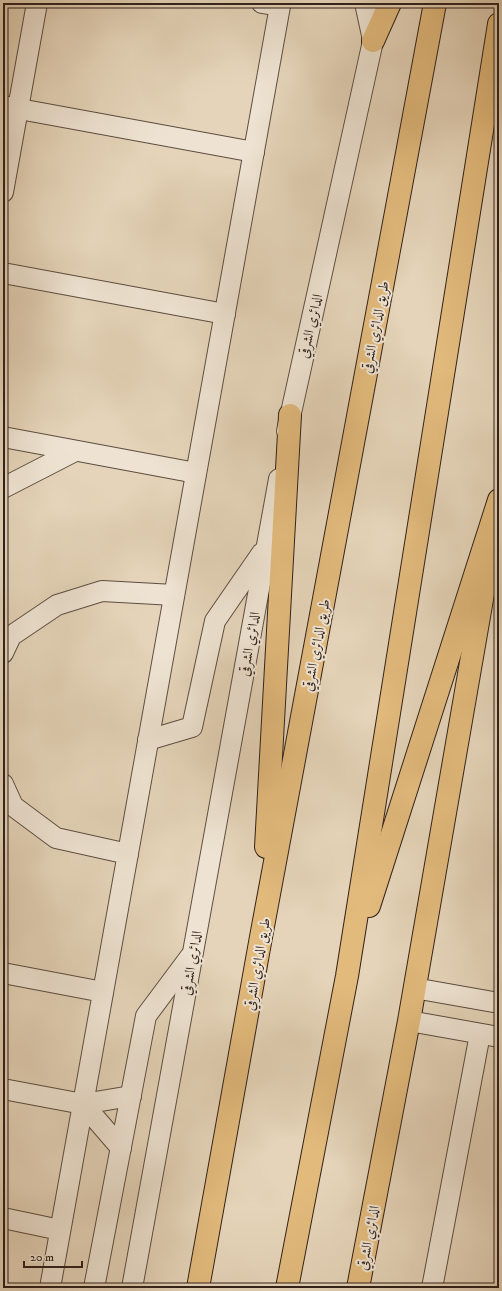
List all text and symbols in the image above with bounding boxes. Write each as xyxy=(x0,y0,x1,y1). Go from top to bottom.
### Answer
street label: طريق الدائري الشرقي xyxy=(358,279,396,375)
street label: الدائري الشرقي xyxy=(295,292,329,361)
street label: طريق الدائري الشرقي xyxy=(299,597,337,693)
street label: الدائري الشرقي xyxy=(235,610,266,678)
street label: طريق الدائري الشرقي xyxy=(241,916,277,1012)
street label: الدائري الشرقي xyxy=(177,929,208,997)
street label: الدائري الشرقي xyxy=(354,1204,386,1272)
scale bar xyxy=(24,1243,82,1269)
text: 20 m xyxy=(30,1250,54,1265)

